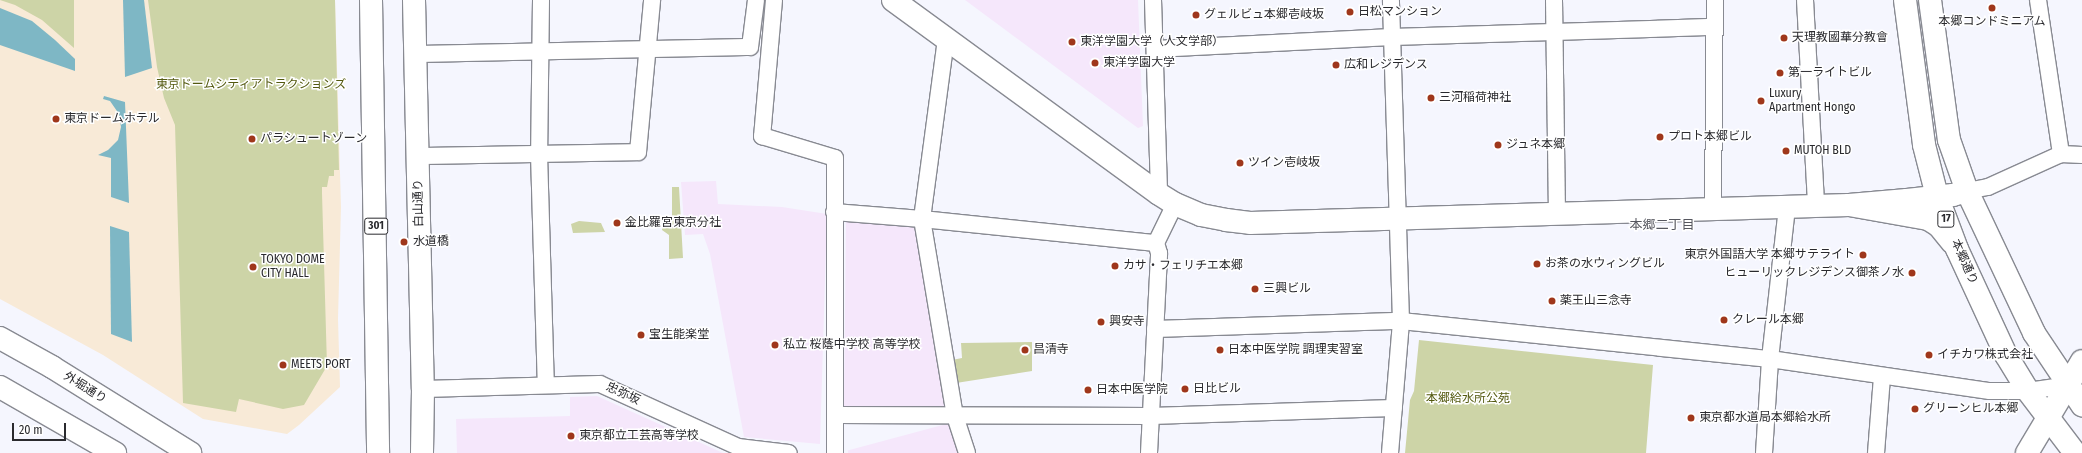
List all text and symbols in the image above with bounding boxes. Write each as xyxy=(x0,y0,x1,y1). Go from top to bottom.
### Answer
marker: 本郷コンドミニアム xyxy=(1987,3,1997,13)
place label: 日松マンション xyxy=(1358,5,1442,19)
marker: 日松マンション xyxy=(1345,7,1355,17)
place label: グェルビュ本郷壱岐坂 xyxy=(1204,8,1324,22)
marker: グェルビュ本郷壱岐坂 xyxy=(1191,10,1201,20)
place label: 本郷コンドミニアム xyxy=(1938,15,2046,29)
place label: 天理教國華分教會 xyxy=(1792,31,1888,45)
marker: 天理教國華分教會 xyxy=(1779,33,1789,43)
place label: 東洋学園大学（人文学部） xyxy=(1080,35,1224,49)
marker: 東洋学園大学（人文学部） xyxy=(1067,37,1077,47)
place label: 東洋学園大学 xyxy=(1103,56,1175,70)
marker: 東洋学園大学 xyxy=(1090,58,1100,68)
place label: 広和レジデンス xyxy=(1344,58,1428,72)
marker: 広和レジデンス xyxy=(1331,60,1341,70)
place label: 第一ライトビル xyxy=(1788,66,1872,80)
marker: 第一ライトビル xyxy=(1775,68,1785,78)
park label: 東京ドームシティアトラクションズ xyxy=(155,78,347,92)
place label: Luxury Apartment Hongo xyxy=(1769,87,1855,115)
place label: 三河稲荷神社 xyxy=(1439,91,1511,105)
marker: 三河稲荷神社 xyxy=(1426,93,1436,103)
marker: Luxury Apartment Hongo xyxy=(1756,96,1766,106)
place label: 東京ドームホテル xyxy=(64,112,160,126)
marker: 東京ドームホテル xyxy=(51,114,61,124)
place label: プロト本郷ビル xyxy=(1668,130,1752,144)
place label: パラシュートゾーン xyxy=(260,132,368,146)
marker: プロト本郷ビル xyxy=(1655,132,1665,142)
marker: パラシュートゾーン xyxy=(247,134,257,144)
place label: ジュネ本郷 xyxy=(1506,138,1566,152)
marker: ジュネ本郷 xyxy=(1493,140,1503,150)
place label: MUTOH BLD xyxy=(1794,144,1851,158)
marker: MUTOH BLD xyxy=(1781,146,1791,156)
place label: ツイン壱岐坂 xyxy=(1248,156,1320,170)
marker: ツイン壱岐坂 xyxy=(1235,158,1245,168)
street label: 白山通り xyxy=(411,179,427,227)
road number: 17 xyxy=(1937,210,1955,228)
place label: 金比羅宮東京分社 xyxy=(625,216,721,230)
road number: 301 xyxy=(364,217,388,235)
district label: 本郷二丁目 xyxy=(1630,217,1694,233)
marker: 金比羅宮東京分社 xyxy=(612,218,622,228)
place label: 水道橋 xyxy=(413,235,449,249)
marker: 水道橋 xyxy=(398,236,410,248)
street label: 本郷通り xyxy=(1948,237,1980,287)
place label: 東京外国語大学 本郷サテライト xyxy=(1684,248,1855,262)
marker: 東京外国語大学 本郷サテライト xyxy=(1858,250,1868,260)
place label: TOKYO DOME CITY HALL xyxy=(261,253,325,281)
place label: お茶の水ウィングビル xyxy=(1545,257,1665,271)
place label: カサ・フェリチエ本郷 xyxy=(1123,259,1243,273)
marker: お茶の水ウィングビル xyxy=(1532,259,1542,269)
marker: カサ・フェリチエ本郷 xyxy=(1110,261,1120,271)
marker: TOKYO DOME CITY HALL xyxy=(248,262,258,272)
place label: ヒューリックレジデンス御茶ノ水 xyxy=(1724,266,1904,280)
marker: ヒューリックレジデンス御茶ノ水 xyxy=(1907,268,1917,278)
place label: 三興ビル xyxy=(1263,282,1311,296)
marker: 三興ビル xyxy=(1250,284,1260,294)
place label: 薬王山三念寺 xyxy=(1560,294,1632,308)
marker: 薬王山三念寺 xyxy=(1547,296,1557,306)
place label: クレール本郷 xyxy=(1732,313,1804,327)
place label: 興安寺 xyxy=(1109,315,1145,329)
marker: クレール本郷 xyxy=(1719,315,1729,325)
marker: 興安寺 xyxy=(1096,317,1106,327)
place label: 宝生能楽堂 xyxy=(649,328,709,342)
marker: 宝生能楽堂 xyxy=(636,330,646,340)
place label: 私立 桜蔭中学校 高等学校 xyxy=(783,338,921,352)
marker: 私立 桜蔭中学校 高等学校 xyxy=(770,340,780,350)
place label: 昌清寺 xyxy=(1033,343,1069,357)
place label: 日本中医学院 調理実習室 xyxy=(1228,343,1363,357)
marker: 昌清寺 xyxy=(1020,345,1030,355)
marker: 日本中医学院 調理実習室 xyxy=(1215,345,1225,355)
place label: イチカワ株式会社 xyxy=(1937,348,2033,362)
marker: イチカワ株式会社 xyxy=(1924,350,1934,360)
place label: MEETS PORT xyxy=(291,358,351,372)
marker: MEETS PORT xyxy=(278,360,288,370)
street label: 外堀通り xyxy=(61,369,109,407)
street label: 忠弥坂 xyxy=(604,380,642,408)
place label: 日比ビル xyxy=(1193,382,1241,396)
place label: 日本中医学院 xyxy=(1096,383,1168,397)
marker: 日比ビル xyxy=(1180,384,1190,394)
marker: 日本中医学院 xyxy=(1083,385,1093,395)
park label: 本郷給水所公苑 xyxy=(1426,392,1510,406)
place label: グリーンヒル本郷 xyxy=(1923,402,2019,416)
marker: グリーンヒル本郷 xyxy=(1910,404,1920,414)
place label: 東京都水道局本郷給水所 xyxy=(1699,411,1831,425)
marker: 東京都水道局本郷給水所 xyxy=(1686,413,1696,423)
scale bar xyxy=(14,415,68,441)
text: 20 m xyxy=(19,423,43,437)
place label: 東京都立工芸高等学校 xyxy=(579,429,699,443)
marker: 東京都立工芸高等学校 xyxy=(566,431,576,441)

